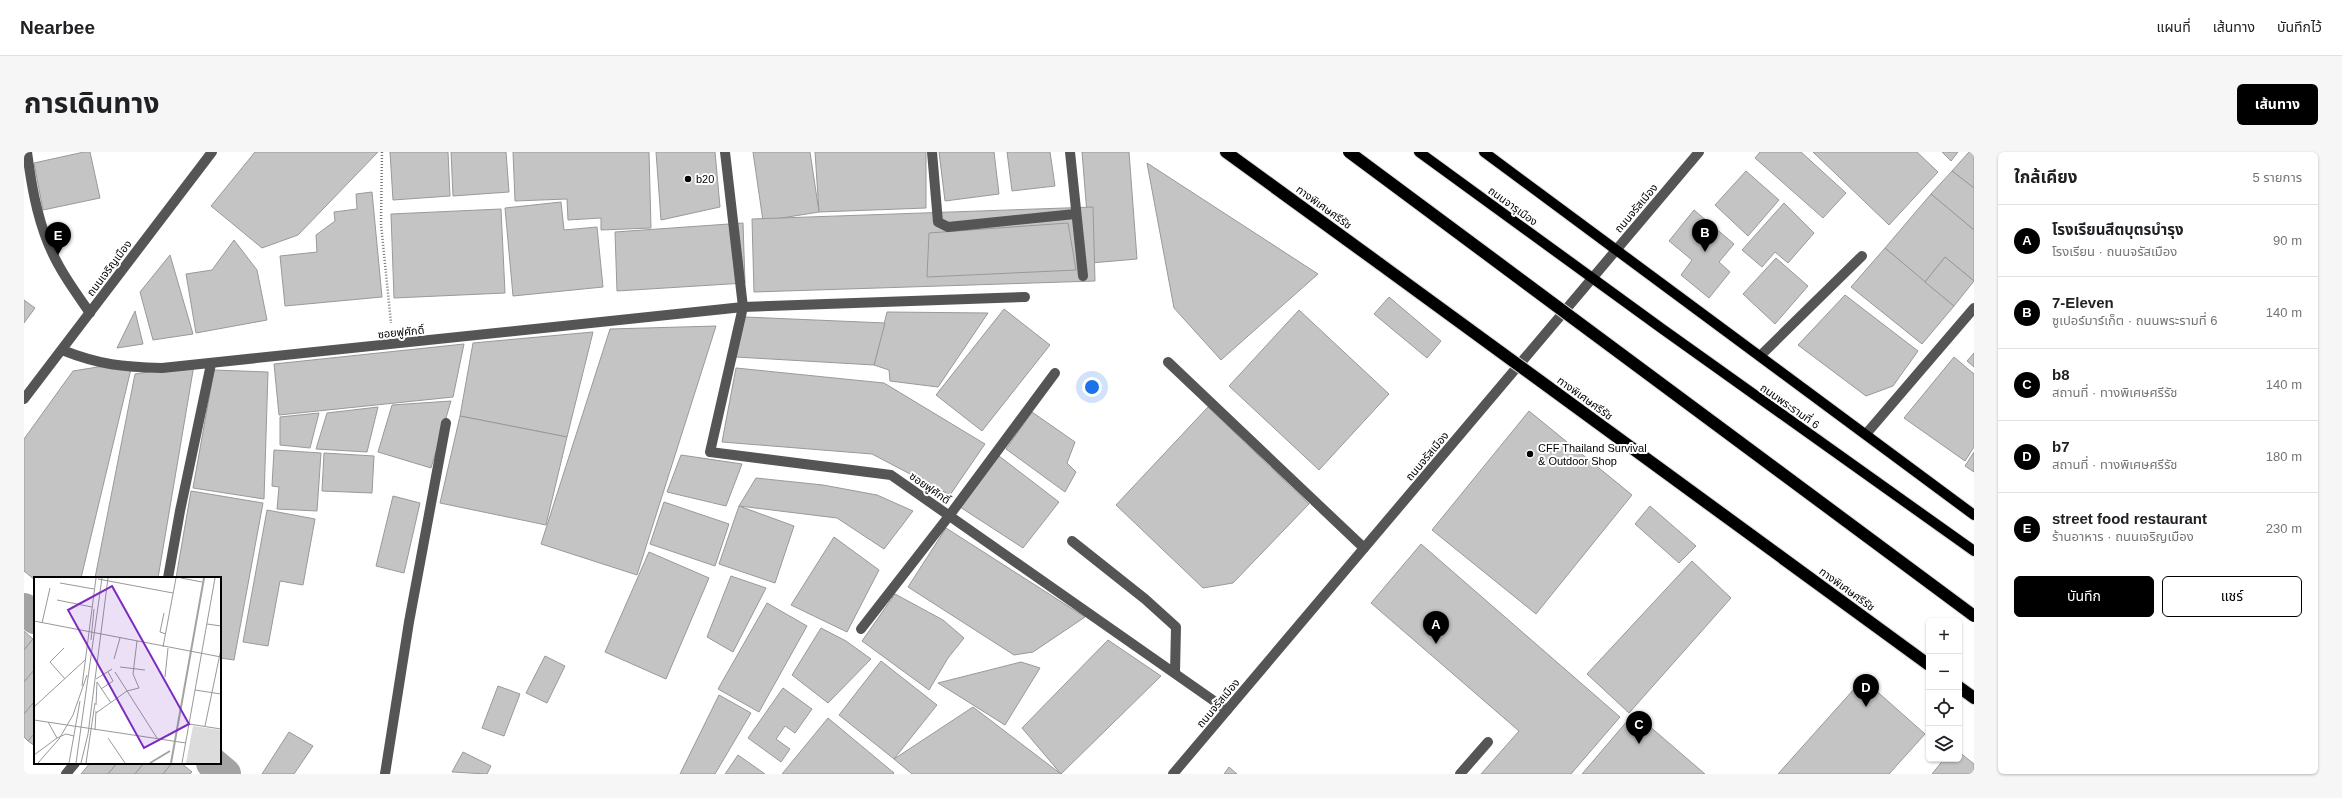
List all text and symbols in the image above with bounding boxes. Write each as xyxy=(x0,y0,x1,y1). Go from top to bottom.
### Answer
text: Nearbee xyxy=(20,17,95,38)
text: แผนที่ xyxy=(2157,19,2191,35)
text: เส้นทาง xyxy=(2213,19,2255,35)
text: บันทึกไว้ xyxy=(2277,19,2322,35)
button: เส้นทาง xyxy=(2237,84,2318,125)
text: การเดินทาง xyxy=(24,88,159,119)
text: ใกล้เคียง xyxy=(2014,168,2077,187)
text: 5 รายการ xyxy=(2252,170,2302,185)
place label: b20 xyxy=(696,173,714,185)
marker: b20 xyxy=(683,174,693,184)
street label: ถนนจรัสเมือง xyxy=(1612,181,1660,235)
street label: ทางพิเศษศรีรัช xyxy=(1294,183,1354,231)
street label: ถนนจารุเมือง xyxy=(1485,184,1540,229)
pin: B xyxy=(1692,219,1718,252)
text: โรงเรียนสีตบุตรบำรุง xyxy=(2052,221,2184,238)
pin: E xyxy=(45,222,71,255)
text: A xyxy=(2022,233,2032,248)
text: 90 m xyxy=(2273,233,2302,248)
street label: ถนนเจริญเมือง xyxy=(84,238,134,298)
text: โรงเรียน · ถนนจรัสเมือง xyxy=(2052,244,2177,259)
text: 7-Eleven xyxy=(2052,294,2114,311)
text: B xyxy=(2022,305,2032,320)
text: 140 m xyxy=(2266,305,2302,320)
text: ซูเปอร์มาร์เก็ต · ถนนพระรามที่ 6 xyxy=(2052,313,2218,328)
street label: ซอยฟูศักดิ์ xyxy=(377,323,425,341)
text: b8 xyxy=(2052,366,2070,383)
street label: ทางพิเศษศรีรัช xyxy=(1555,374,1615,422)
your location xyxy=(1082,377,1102,397)
text: C xyxy=(2022,377,2032,392)
text: 140 m xyxy=(2266,377,2302,392)
street label: ถนนพระรามที่ 6 xyxy=(1758,380,1823,431)
text: สถานที่ · ทางพิเศษศรีรัช xyxy=(2052,385,2177,400)
street label: ถนนจรัสเมือง xyxy=(1403,429,1451,483)
text: b7 xyxy=(2052,438,2070,455)
place label: CFF Thailand Survival & Outdoor Shop xyxy=(1538,442,1647,467)
marker: CFF Thailand Survival & Outdoor Shop xyxy=(1525,449,1535,459)
text: D xyxy=(2022,449,2032,464)
text: 180 m xyxy=(2266,449,2302,464)
text: สถานที่ · ทางพิเศษศรีรัช xyxy=(2052,457,2177,472)
street label: ซอยฟูศักดิ์ xyxy=(907,469,953,507)
text: street food restaurant xyxy=(2052,510,2207,527)
text: E xyxy=(2023,521,2031,536)
text: 230 m xyxy=(2266,521,2302,536)
text: ร้านอาหาร · ถนนเจริญเมือง xyxy=(2052,529,2194,544)
street label: ทางพิเศษศรีรัช xyxy=(1817,565,1877,613)
button: บันทึก xyxy=(2014,576,2154,617)
button: แชร์ xyxy=(2162,576,2302,617)
inset map xyxy=(34,577,221,764)
pin: A xyxy=(1423,611,1449,644)
map controls xyxy=(1926,618,1962,762)
button: + xyxy=(1926,618,1962,654)
button: − xyxy=(1926,654,1962,690)
pin: D xyxy=(1853,674,1879,707)
street label: ถนนจรัสเมือง xyxy=(1194,676,1242,730)
button: locate xyxy=(1926,690,1962,726)
pin: C xyxy=(1626,711,1652,744)
button: layers xyxy=(1926,726,1962,762)

